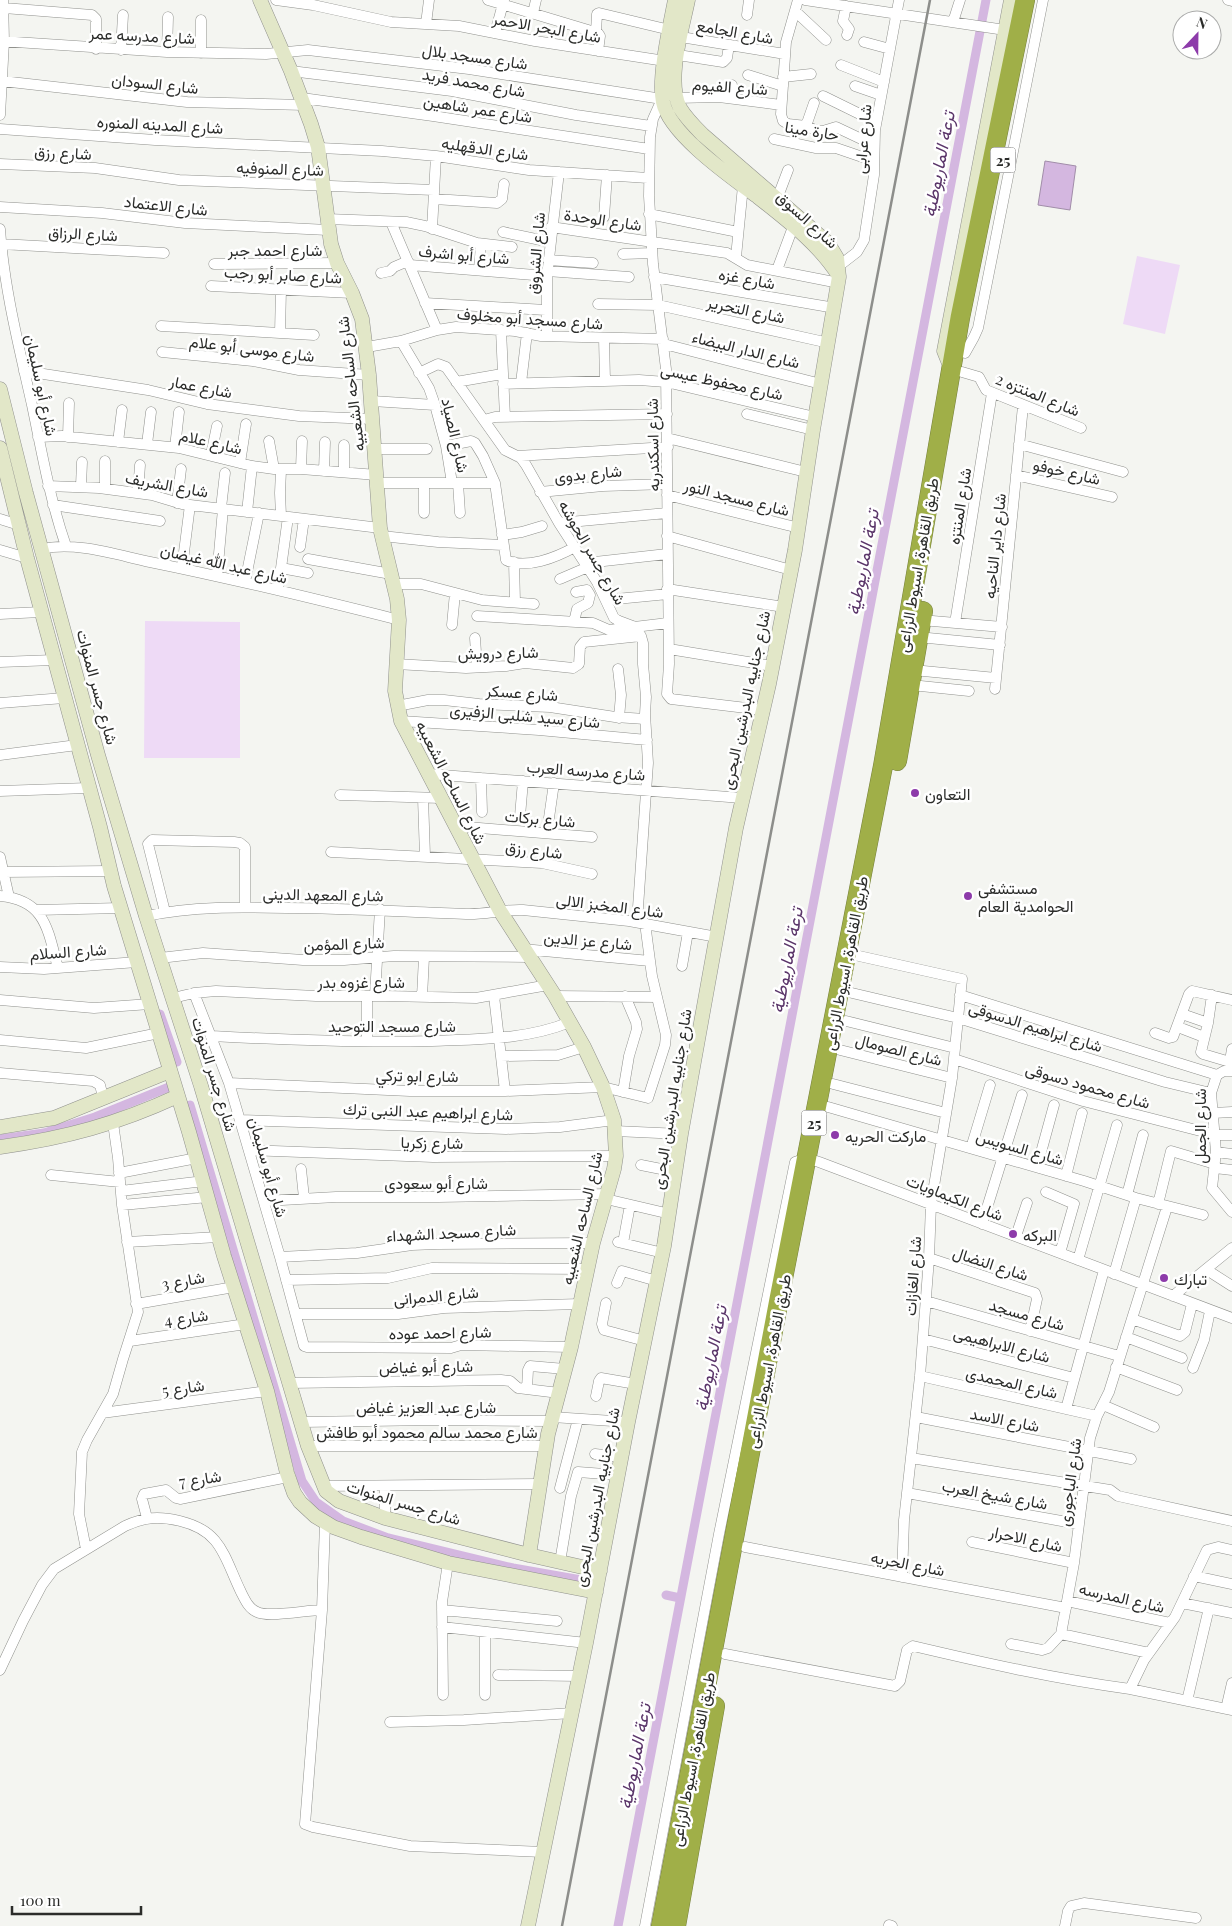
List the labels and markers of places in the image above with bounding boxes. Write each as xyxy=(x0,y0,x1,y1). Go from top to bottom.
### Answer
place label: التعاون xyxy=(925,783,970,805)
marker: التعاون xyxy=(909,787,921,799)
place label: مستشفى الحوامدية العام xyxy=(978,877,1074,917)
marker: مستشفى الحوامدية العام xyxy=(962,890,974,902)
place label: ماركت الحريه xyxy=(845,1125,926,1147)
marker: ماركت الحريه xyxy=(829,1129,841,1141)
place label: البركه xyxy=(1023,1224,1057,1246)
marker: البركه xyxy=(1007,1228,1019,1240)
place label: تبارك xyxy=(1174,1268,1207,1290)
marker: تبارك xyxy=(1158,1272,1170,1284)

